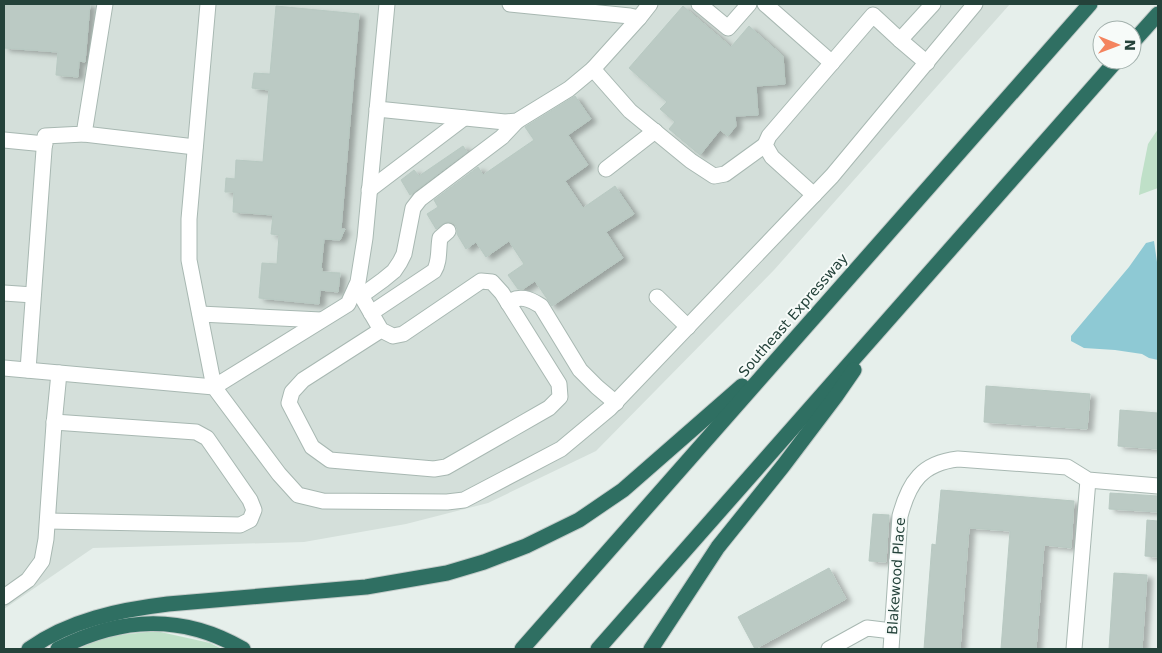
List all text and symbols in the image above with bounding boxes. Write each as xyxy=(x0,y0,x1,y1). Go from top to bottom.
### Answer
north arrow xyxy=(1092,20,1142,70)
text: N xyxy=(1122,39,1138,51)
street label: Southeast Expressway xyxy=(735,250,851,380)
street label: Blakewood Place xyxy=(884,517,908,635)

